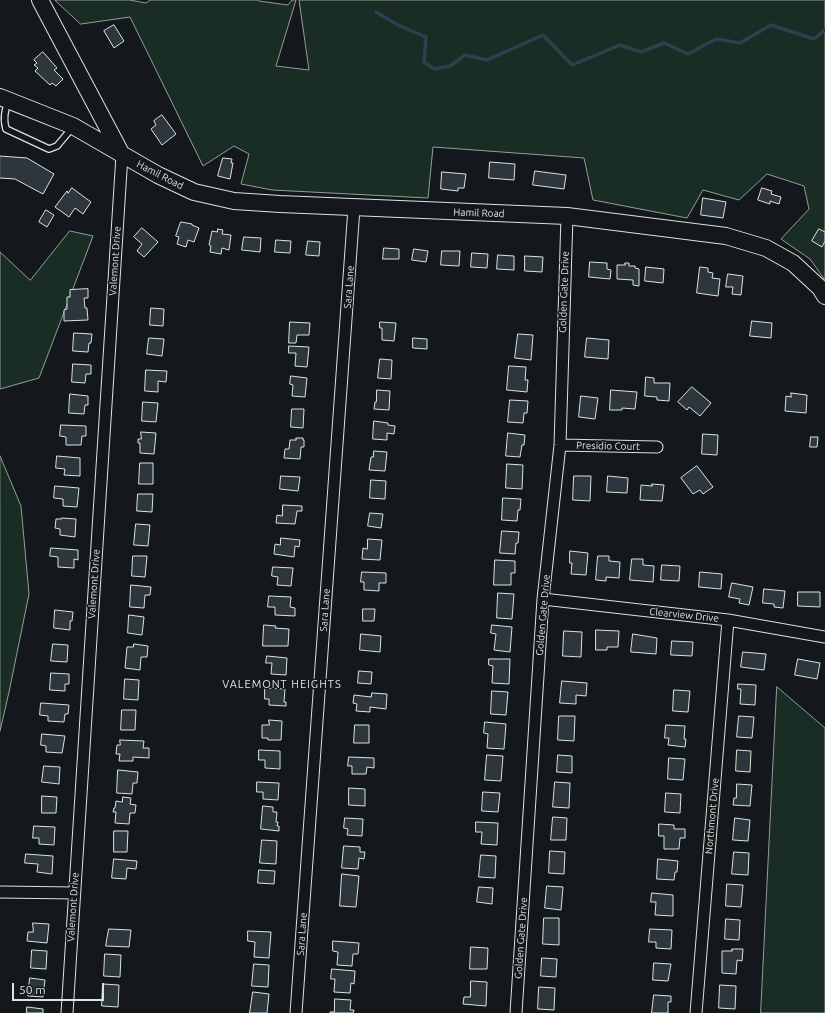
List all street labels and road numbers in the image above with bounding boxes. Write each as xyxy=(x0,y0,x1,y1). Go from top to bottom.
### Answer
street label: Hamil Road xyxy=(134,158,186,192)
street label: Hamil Road xyxy=(453,206,505,220)
street label: Valemont Drive xyxy=(107,226,123,296)
street label: Golden Gate Drive xyxy=(557,251,571,333)
street label: Sara Lane xyxy=(342,265,356,309)
street label: Presidio Court xyxy=(576,439,640,453)
street label: Valemont Drive xyxy=(86,549,102,619)
street label: Golden Gate Drive xyxy=(533,574,553,656)
street label: Sara Lane xyxy=(318,588,332,632)
street label: Clearview Drive xyxy=(649,605,719,625)
street label: Northmont Drive xyxy=(703,777,721,855)
street label: Valemont Drive xyxy=(65,872,81,942)
street label: Golden Gate Drive xyxy=(512,897,530,979)
street label: Sara Lane xyxy=(295,912,309,956)

